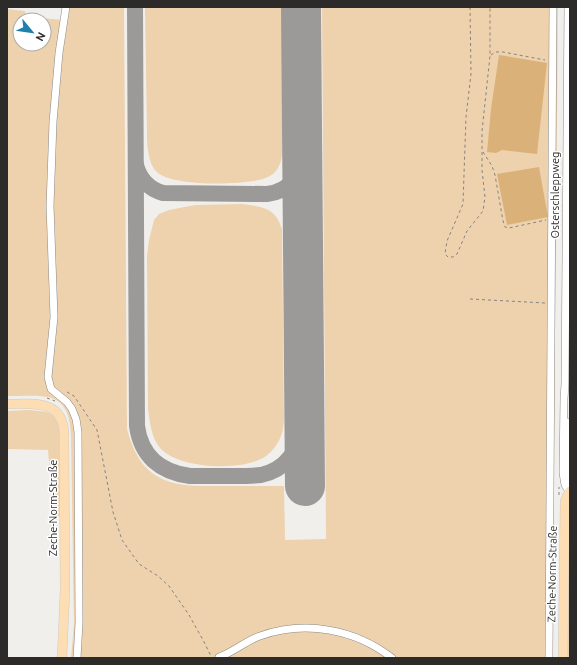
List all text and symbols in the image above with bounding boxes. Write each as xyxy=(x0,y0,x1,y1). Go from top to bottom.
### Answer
north arrow xyxy=(12,12,52,52)
text: N xyxy=(34,30,48,43)
street label: Osterschleppweg xyxy=(549,152,561,238)
street label: Zeche-Norm-Straße xyxy=(47,460,59,556)
street label: Zeche-Norm-Straße xyxy=(545,526,559,622)

